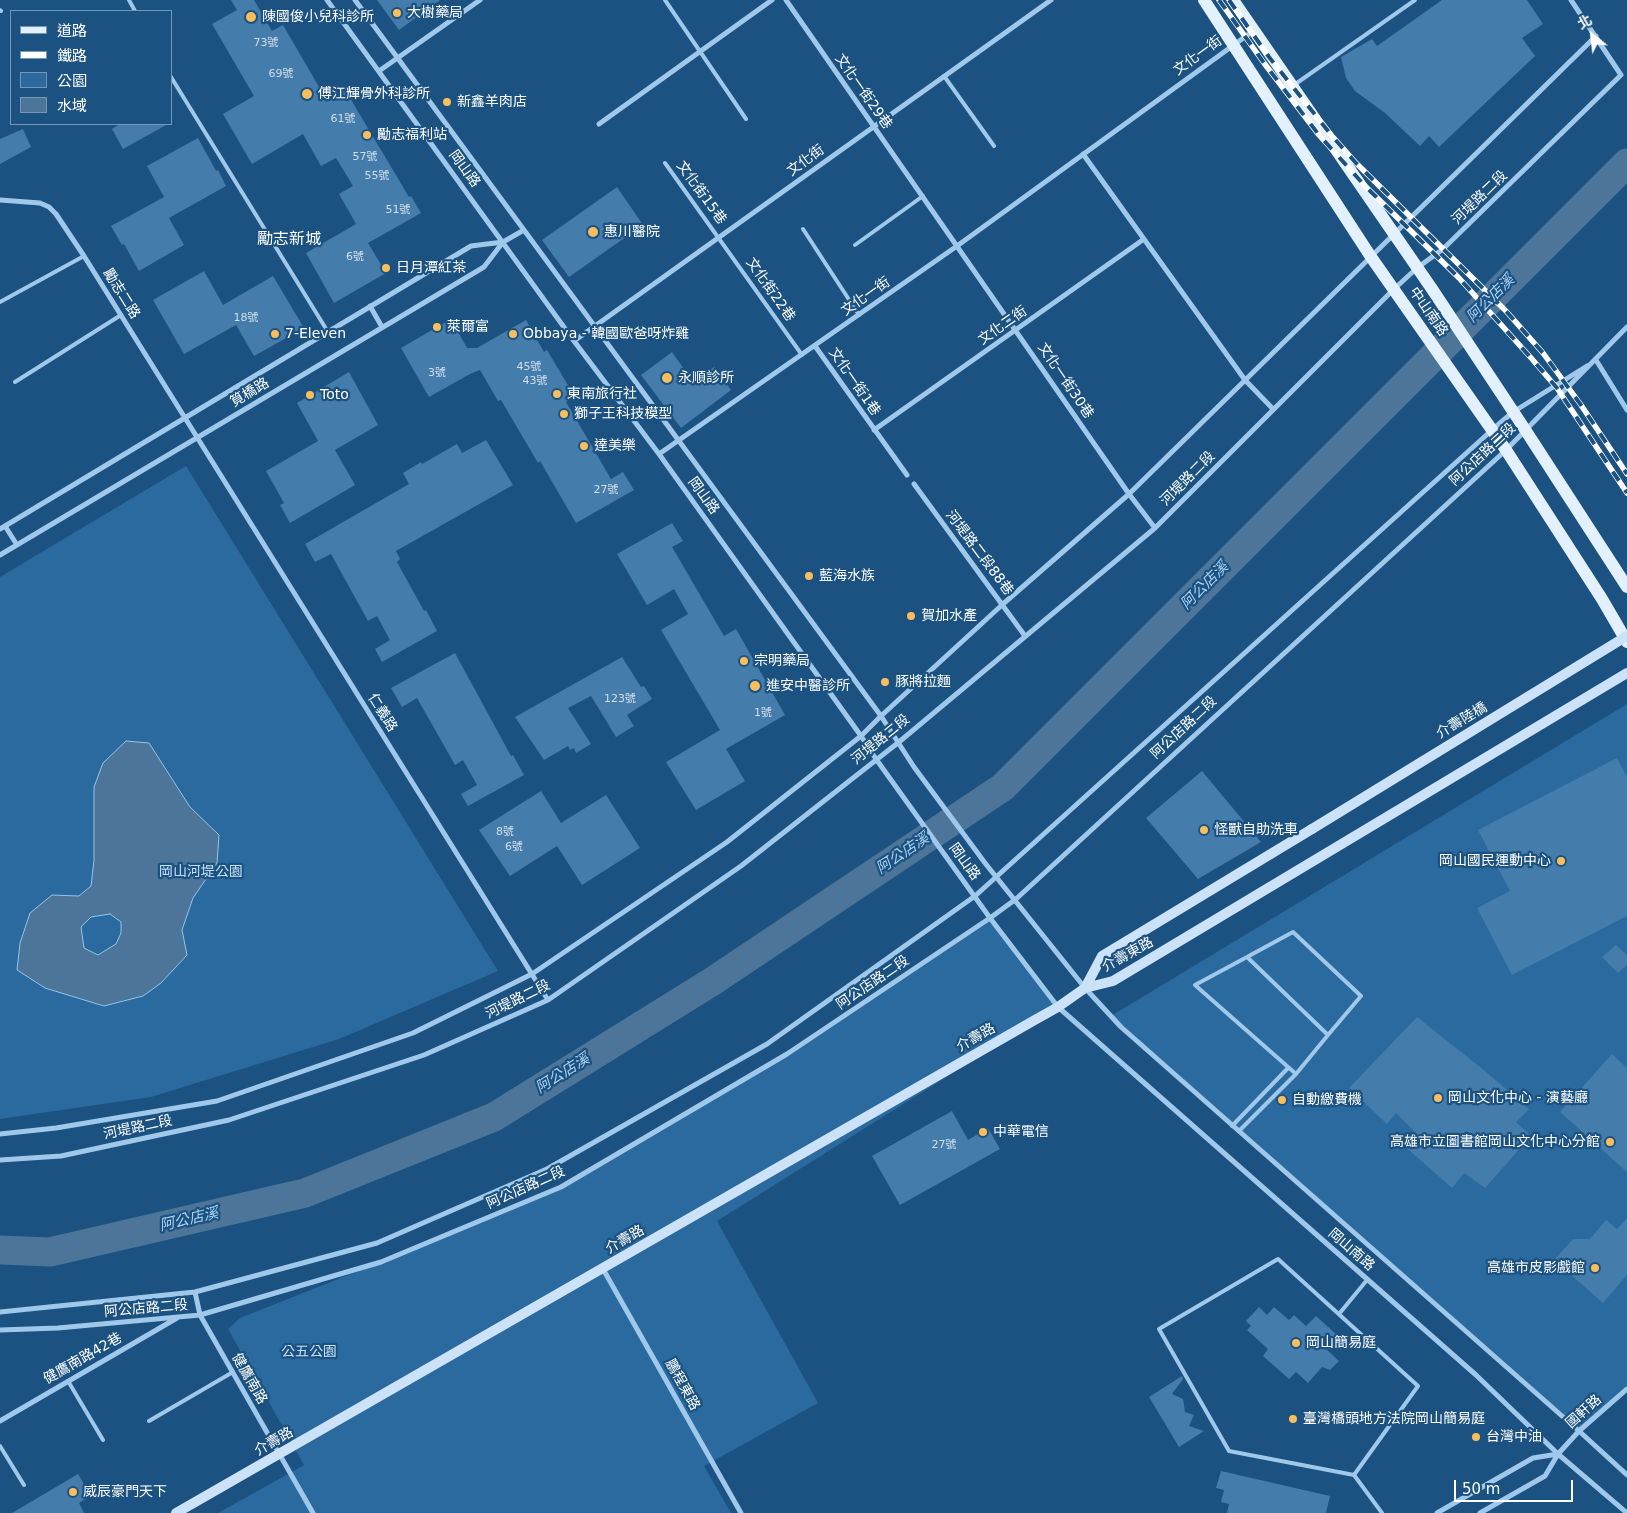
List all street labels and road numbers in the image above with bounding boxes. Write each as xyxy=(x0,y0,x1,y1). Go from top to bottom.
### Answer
street label: 文化一街 xyxy=(1170,33,1226,79)
street label: 文化一街29巷 xyxy=(831,51,895,133)
street label: 文化街 xyxy=(784,142,828,180)
street label: 岡山路 xyxy=(445,147,483,191)
street label: 文化街15巷 xyxy=(673,158,729,228)
street label: 河堤路二段 xyxy=(1449,168,1511,228)
street label: 文化街22巷 xyxy=(742,255,798,325)
street label: 勵志二路 xyxy=(99,266,143,322)
street label: 文化一街 xyxy=(838,274,894,320)
street label: 中山南路 xyxy=(1405,284,1451,340)
street label: 文化二街 xyxy=(975,303,1031,349)
street label: 文化一街30巷 xyxy=(1033,340,1097,422)
street label: 文化一街1巷 xyxy=(824,345,884,419)
street label: 筧橋路 xyxy=(228,375,272,411)
street label: 阿公店路二段 xyxy=(1447,420,1519,490)
street label: 河堤路二段 xyxy=(1157,448,1219,510)
street label: 岡山路 xyxy=(684,474,722,518)
street label: 河堤路二段88巷 xyxy=(942,507,1016,599)
street label: 仁義路 xyxy=(364,691,400,735)
street label: 阿公店路二段 xyxy=(1148,693,1220,763)
street label: 介壽陸橋 xyxy=(1434,699,1490,743)
street label: 河堤路二段 xyxy=(849,711,913,769)
street label: 岡山路 xyxy=(945,840,983,884)
street label: 介壽東路 xyxy=(1099,934,1157,976)
street label: 阿公店路二段 xyxy=(833,953,913,1013)
street label: 河堤路二段 xyxy=(483,977,553,1023)
street label: 介壽路 xyxy=(954,1020,998,1056)
street label: 河堤路二段 xyxy=(102,1113,174,1143)
street label: 阿公店路二段 xyxy=(484,1163,568,1213)
street label: 介壽路 xyxy=(603,1222,647,1258)
street label: 岡山南路 xyxy=(1324,1225,1378,1275)
street label: 阿公店路二段 xyxy=(103,1297,189,1321)
street label: 健鷹南路42巷 xyxy=(41,1330,125,1388)
street label: 健鷹南路 xyxy=(228,1351,270,1407)
street label: 鵬程東路 xyxy=(661,1356,703,1414)
street label: 國軒路 xyxy=(1563,1392,1605,1432)
street label: 介壽路 xyxy=(252,1424,296,1460)

